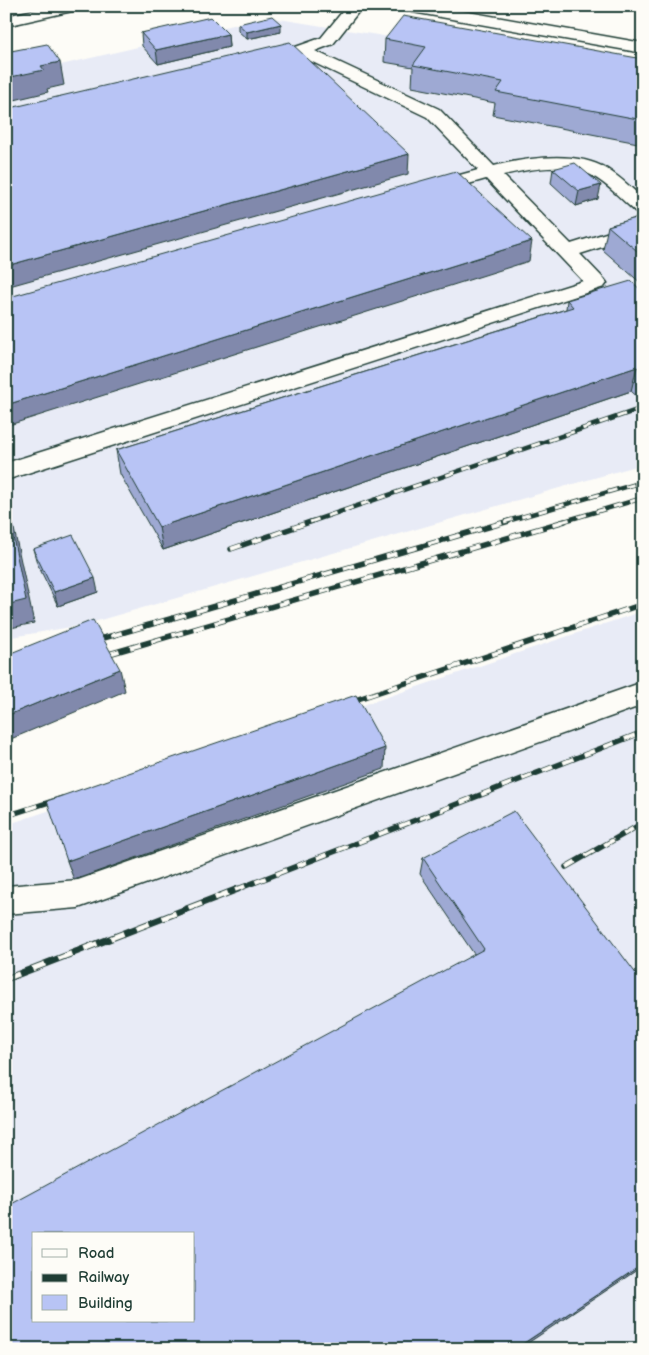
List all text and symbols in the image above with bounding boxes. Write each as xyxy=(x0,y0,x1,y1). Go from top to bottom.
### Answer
legend xyxy=(32,1232,195,1322)
text: Road xyxy=(78,1244,114,1263)
text: Railway xyxy=(78,1268,129,1287)
text: Building xyxy=(78,1294,133,1313)

